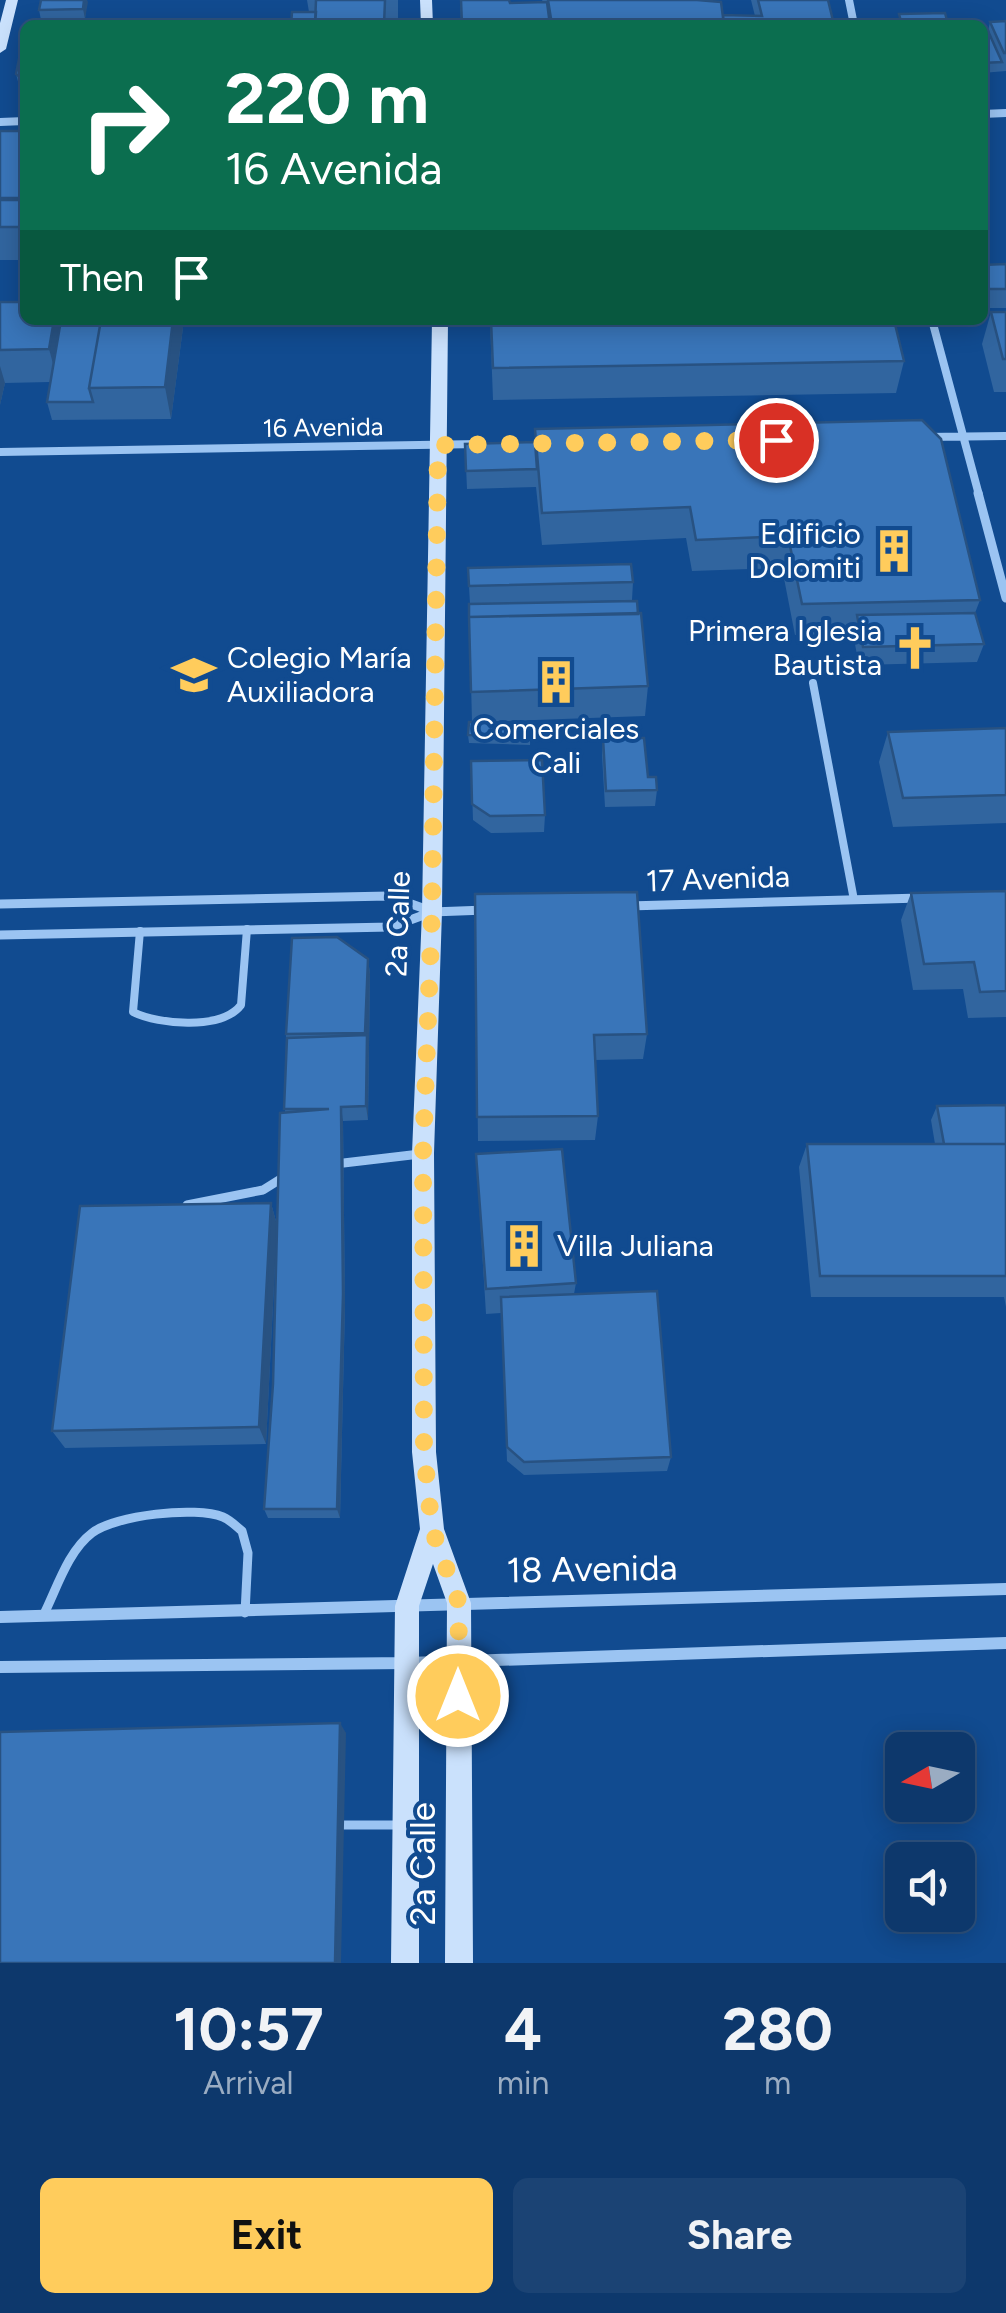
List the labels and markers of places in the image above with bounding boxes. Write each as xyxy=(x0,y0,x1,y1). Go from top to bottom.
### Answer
pin xyxy=(734,398,819,483)
place label: Edificio Dolomiti xyxy=(748,515,861,586)
building icon: Edificio Dolomiti xyxy=(870,527,918,575)
place label: Primera Iglesia Bautista xyxy=(688,612,882,683)
church icon: Primera Iglesia Bautista xyxy=(891,624,939,672)
place label: Colegio María Auxiliadora xyxy=(227,639,411,710)
school or university icon: Colegio María Auxiliadora xyxy=(170,651,218,699)
building icon: Comerciales Cali xyxy=(532,658,580,706)
place label: Comerciales Cali xyxy=(473,710,639,781)
building icon: Villa Juliana xyxy=(500,1222,548,1270)
place label: Villa Juliana xyxy=(557,1227,714,1264)

